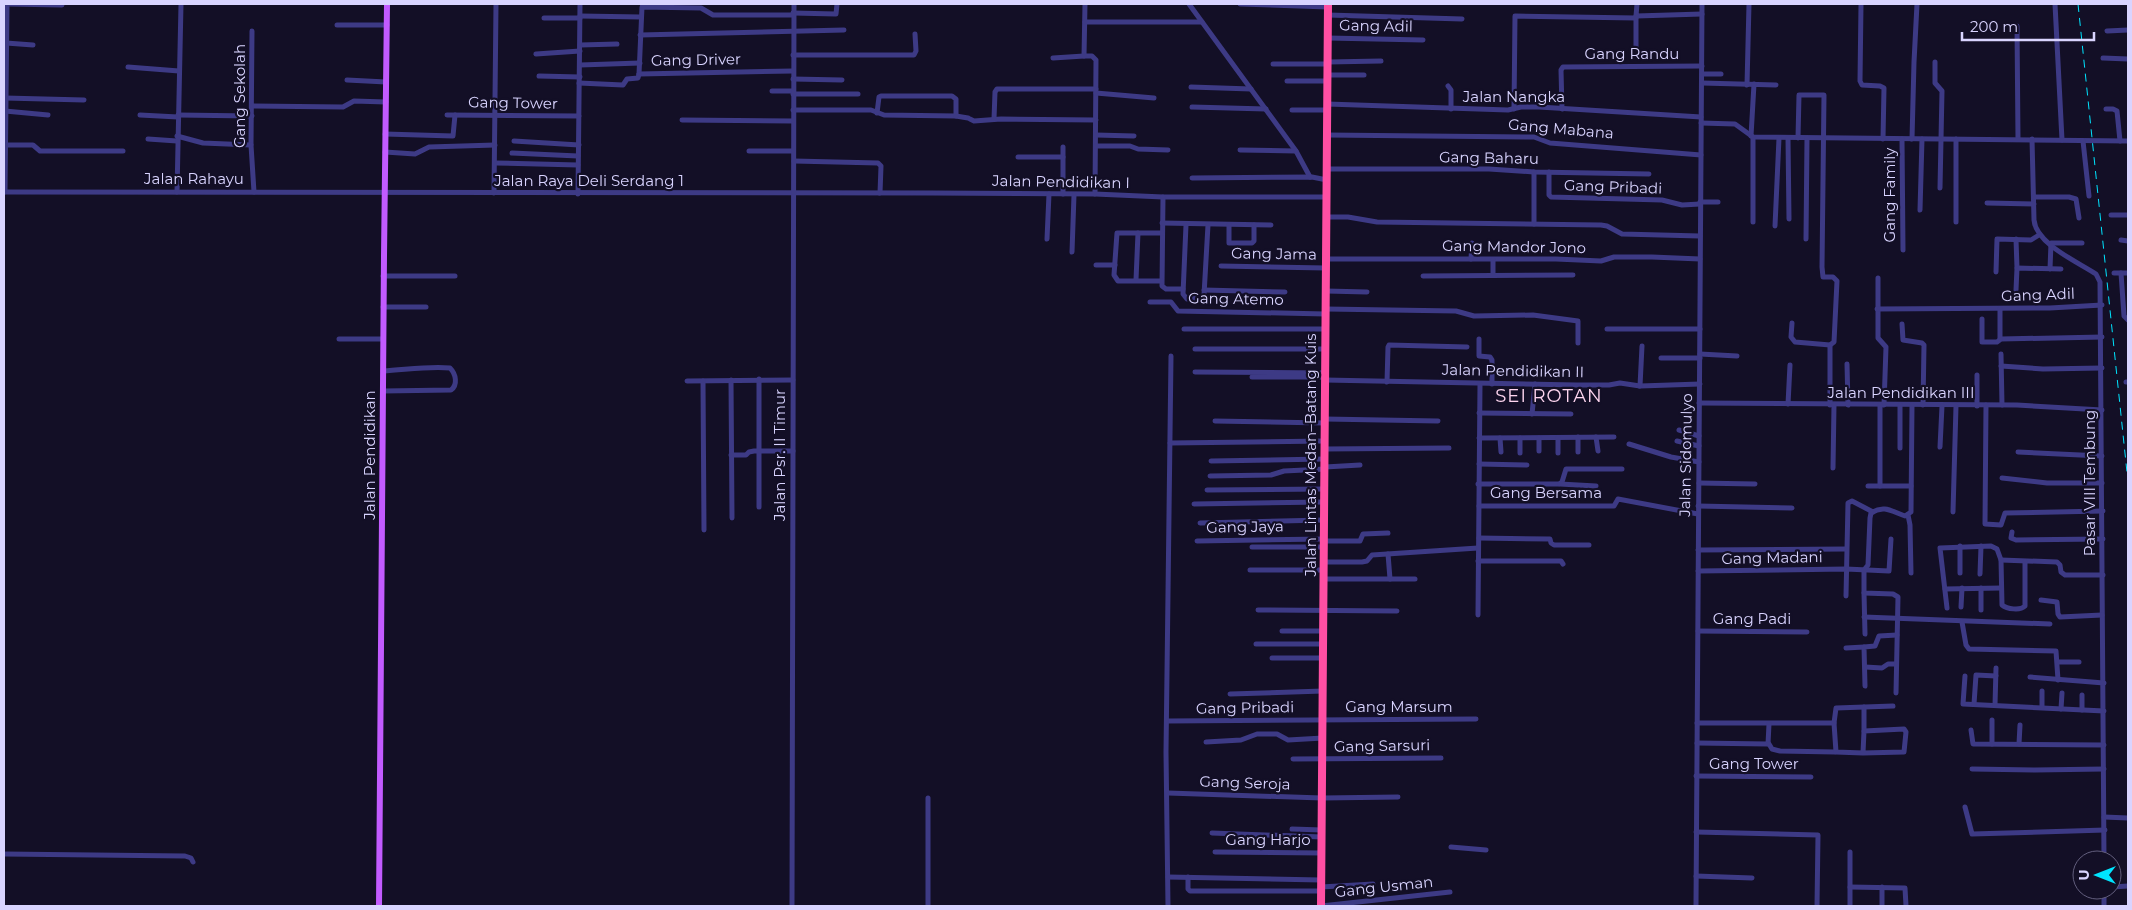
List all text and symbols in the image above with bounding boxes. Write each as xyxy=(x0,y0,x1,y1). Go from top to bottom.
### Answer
scale bar xyxy=(1962,10,2094,42)
street label: Gang Adil xyxy=(1339,15,1413,36)
text: 200 m xyxy=(1970,17,2018,36)
street label: Gang Sekolah xyxy=(230,44,249,148)
street label: Gang Randu xyxy=(1585,44,1679,63)
street label: Gang Driver xyxy=(651,49,741,70)
street label: Jalan Nangka xyxy=(1462,87,1565,106)
street label: Gang Tower xyxy=(468,92,558,113)
street label: Gang Mabana xyxy=(1507,114,1615,143)
street label: Gang Baharu xyxy=(1439,147,1539,168)
street label: Gang Family xyxy=(1880,147,1899,242)
street label: Jalan Rahayu xyxy=(143,169,244,188)
street label: Jalan Raya Deli Serdang 1 xyxy=(493,171,684,190)
street label: Jalan Pendidikan I xyxy=(991,171,1130,192)
street label: Gang Pribadi xyxy=(1564,175,1662,198)
street label: Gang Mandor Jono xyxy=(1442,236,1586,257)
street label: Gang Jama xyxy=(1231,243,1317,264)
street label: Gang Adil xyxy=(2001,284,2075,305)
street label: Gang Atemo xyxy=(1188,288,1284,309)
street label: Jalan Lintas Medan–Batang Kuis xyxy=(1301,333,1320,578)
street label: Jalan Pendidikan II xyxy=(1441,360,1584,381)
street label: Jalan Pendidikan III xyxy=(1827,383,1974,402)
district label: SEI ROTAN xyxy=(1495,385,1603,407)
street label: Jalan Psr. II Timur xyxy=(770,389,789,522)
street label: Jalan Pendidikan xyxy=(360,390,379,521)
street label: Jalan Sidomulyo xyxy=(1675,393,1696,518)
street label: Pasar VIII Tembung xyxy=(2080,410,2099,556)
street label: Gang Bersama xyxy=(1490,483,1602,502)
street label: Gang Jaya xyxy=(1206,516,1284,537)
street label: Gang Madani xyxy=(1721,547,1823,568)
street label: Gang Padi xyxy=(1713,609,1791,628)
street label: Gang Pribadi xyxy=(1196,697,1294,718)
street label: Gang Marsum xyxy=(1345,697,1453,716)
street label: Gang Sarsuri xyxy=(1334,735,1430,756)
street label: Gang Tower xyxy=(1709,754,1799,773)
street label: Gang Seroja xyxy=(1199,771,1291,794)
street label: Gang Harjo xyxy=(1225,830,1311,849)
north arrow xyxy=(2072,850,2122,900)
text: U xyxy=(2075,869,2093,881)
street label: Gang Usman xyxy=(1334,872,1434,901)

